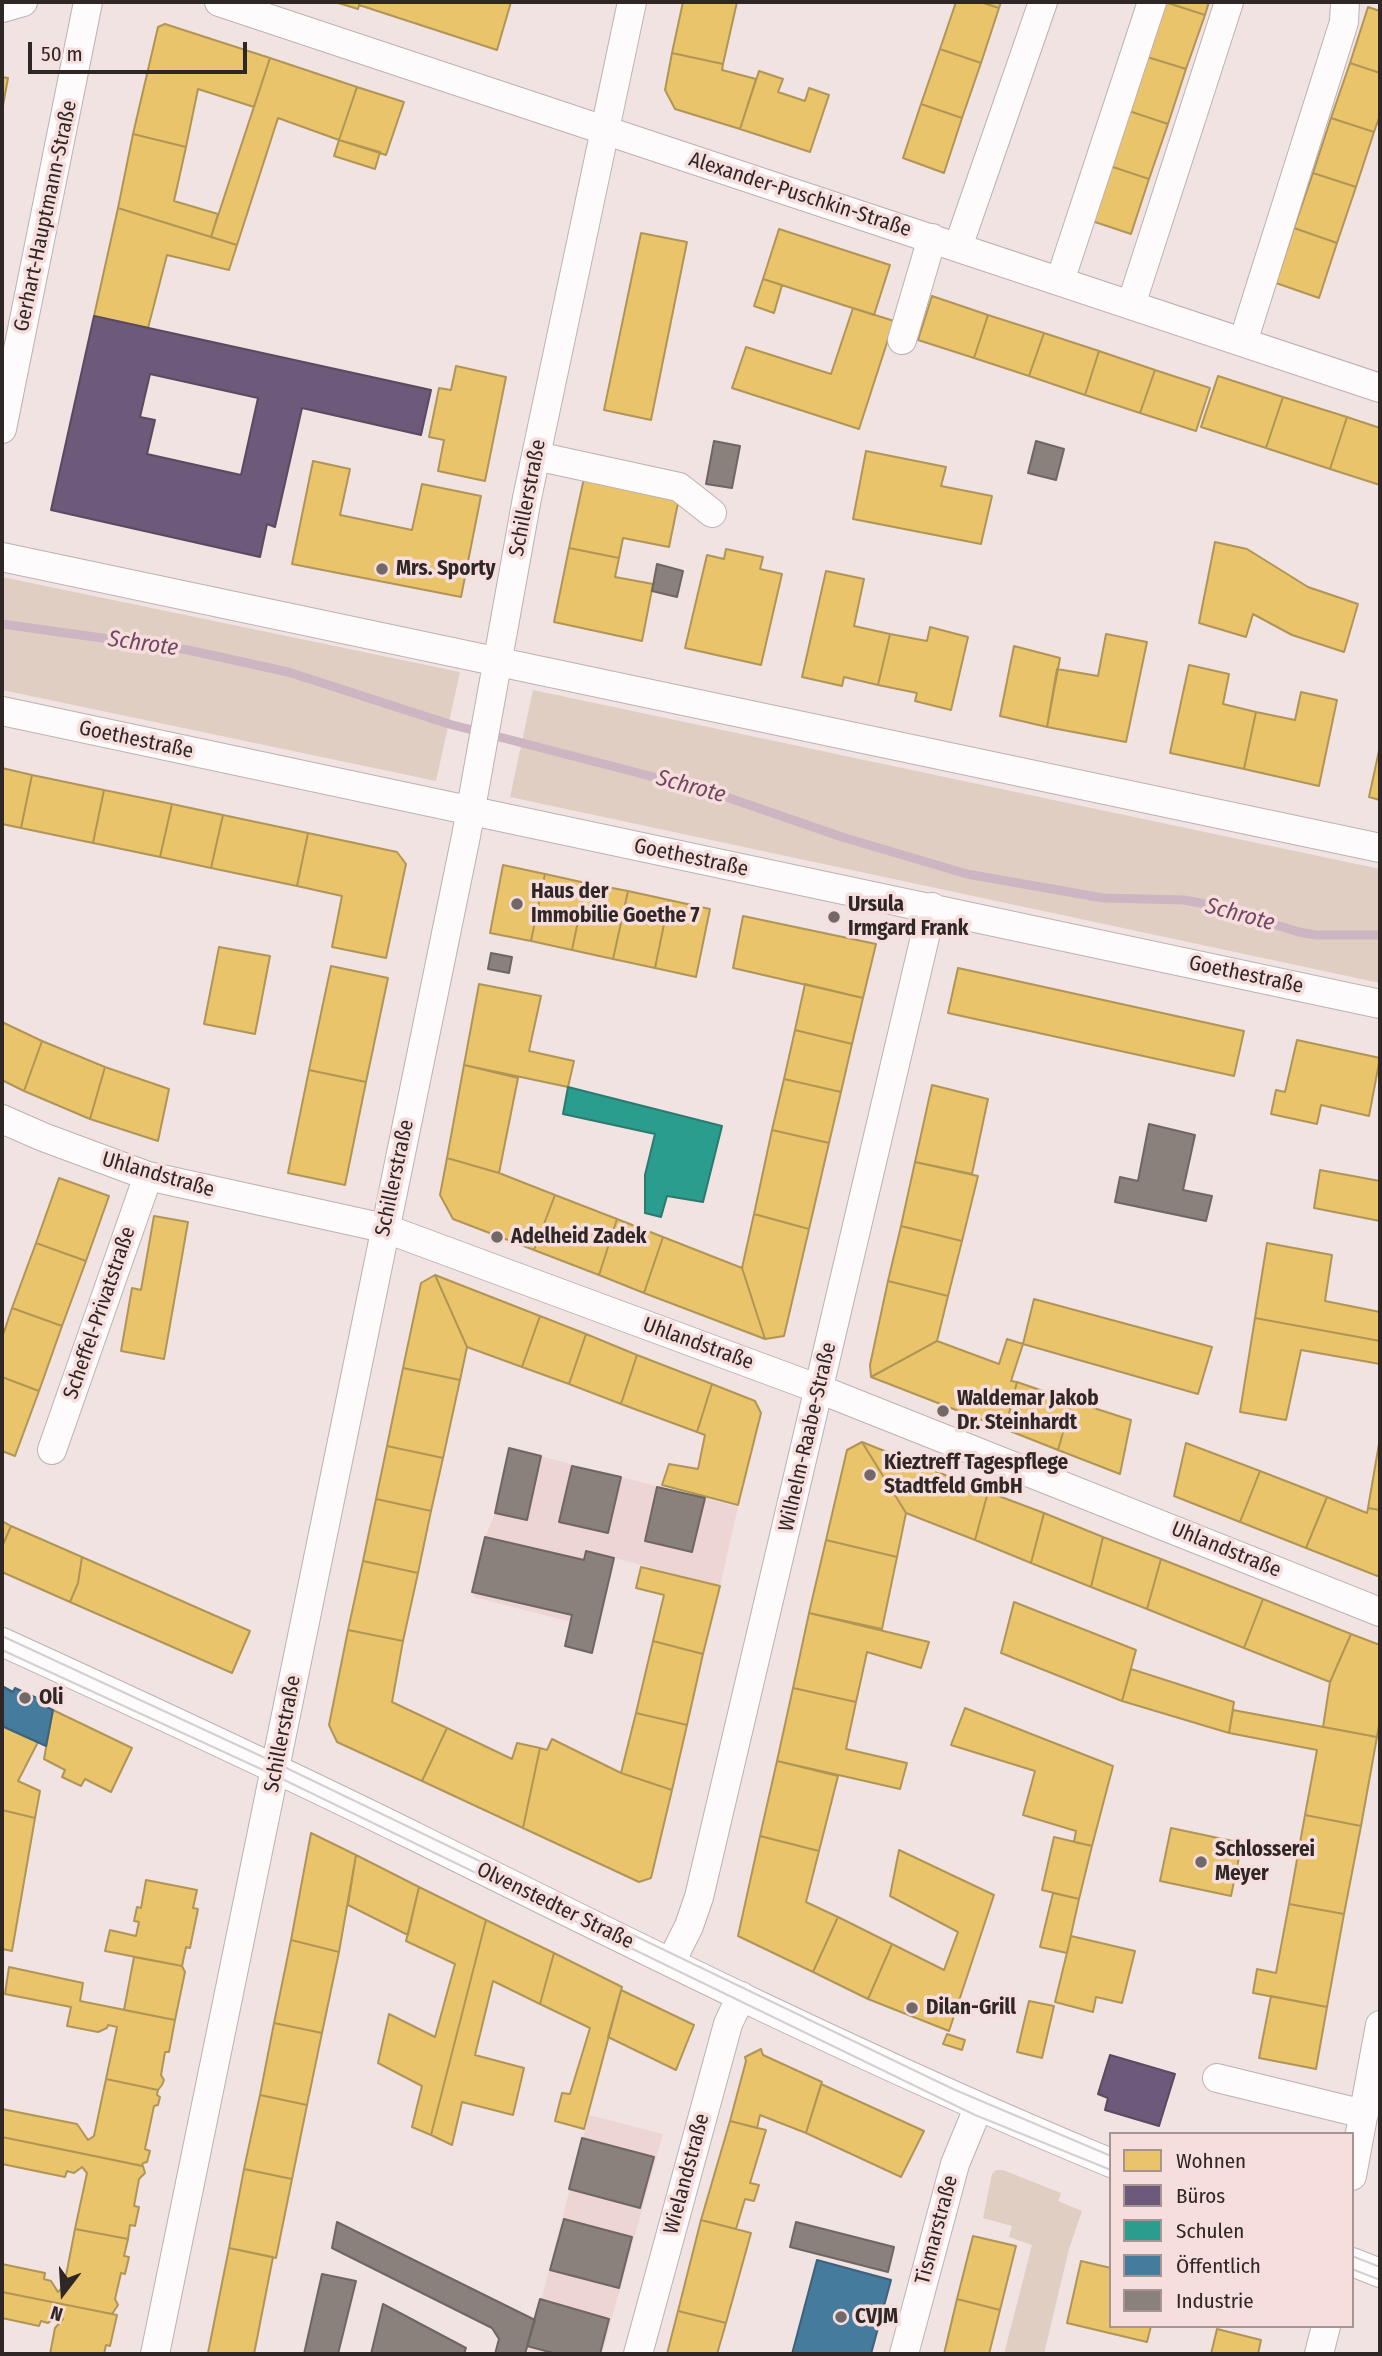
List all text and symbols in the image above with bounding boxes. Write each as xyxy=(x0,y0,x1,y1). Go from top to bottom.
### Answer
scale bar xyxy=(32,28,250,72)
text: 50 m xyxy=(41,41,83,67)
street label: Gerhart-Hauptmann-Straße xyxy=(9,98,83,334)
street label: Alexander-Puschkin-Straße xyxy=(686,147,914,243)
street label: Schillerstraße xyxy=(504,437,552,559)
place label: Mrs. Sporty xyxy=(396,556,495,582)
marker: Mrs. Sporty xyxy=(374,561,390,577)
water label: Schrote xyxy=(106,625,180,663)
street label: Goethestraße xyxy=(77,716,195,764)
water label: Schrote xyxy=(653,765,729,809)
street label: Goethestraße xyxy=(632,834,750,882)
place label: Haus der Immobilie Goethe 7 xyxy=(531,879,700,929)
place label: Ursula Irmgard Frank xyxy=(848,892,968,942)
water label: Schrote xyxy=(1202,893,1278,937)
marker: Haus der Immobilie Goethe 7 xyxy=(509,896,525,912)
marker: Ursula Irmgard Frank xyxy=(826,909,842,925)
street label: Goethestraße xyxy=(1187,951,1305,999)
street label: Schillerstraße xyxy=(370,1117,420,1239)
street label: Uhlandstraße xyxy=(99,1147,217,1203)
street label: Scheffel-Privatstraße xyxy=(59,1223,141,1403)
place label: Adelheid Zadek xyxy=(511,1224,646,1250)
marker: Adelheid Zadek xyxy=(489,1229,505,1245)
street label: Uhlandstraße xyxy=(639,1312,757,1376)
street label: Wilhelm-Raabe-Straße xyxy=(774,1340,842,1534)
place label: Waldemar Jakob Dr. Steinhardt xyxy=(957,1386,1099,1436)
marker: Waldemar Jakob Dr. Steinhardt xyxy=(935,1403,951,1419)
place label: Kieztreff Tagespflege Stadtfeld GmbH xyxy=(884,1450,1068,1500)
marker: Kieztreff Tagespflege Stadtfeld GmbH xyxy=(862,1467,878,1483)
street label: Uhlandstraße xyxy=(1168,1517,1284,1583)
street label: Schillerstraße xyxy=(259,1673,307,1795)
place label: Oli xyxy=(39,1685,63,1711)
marker: Oli xyxy=(17,1690,33,1706)
place label: Schlosserei Meyer xyxy=(1215,1837,1315,1887)
marker: Schlosserei Meyer xyxy=(1193,1854,1209,1870)
street label: Olvenstedter Straße xyxy=(472,1857,638,1955)
place label: Dilan-Grill xyxy=(926,1995,1016,2021)
marker: Dilan-Grill xyxy=(904,2000,920,2016)
street label: Wielandstraße xyxy=(659,2111,715,2237)
legend xyxy=(1109,2132,1354,2328)
text: Wohnen xyxy=(1176,2148,1246,2174)
street label: Tismarstraße xyxy=(910,2173,964,2287)
text: Büros xyxy=(1176,2183,1225,2209)
text: Schulen xyxy=(1176,2218,1244,2244)
text: Öffentlich xyxy=(1176,2253,1261,2279)
north arrow xyxy=(28,2258,98,2328)
text: Industrie xyxy=(1176,2288,1254,2314)
text: N xyxy=(48,2301,66,2326)
place label: CVJM xyxy=(855,2304,898,2330)
marker: CVJM xyxy=(833,2309,849,2325)

